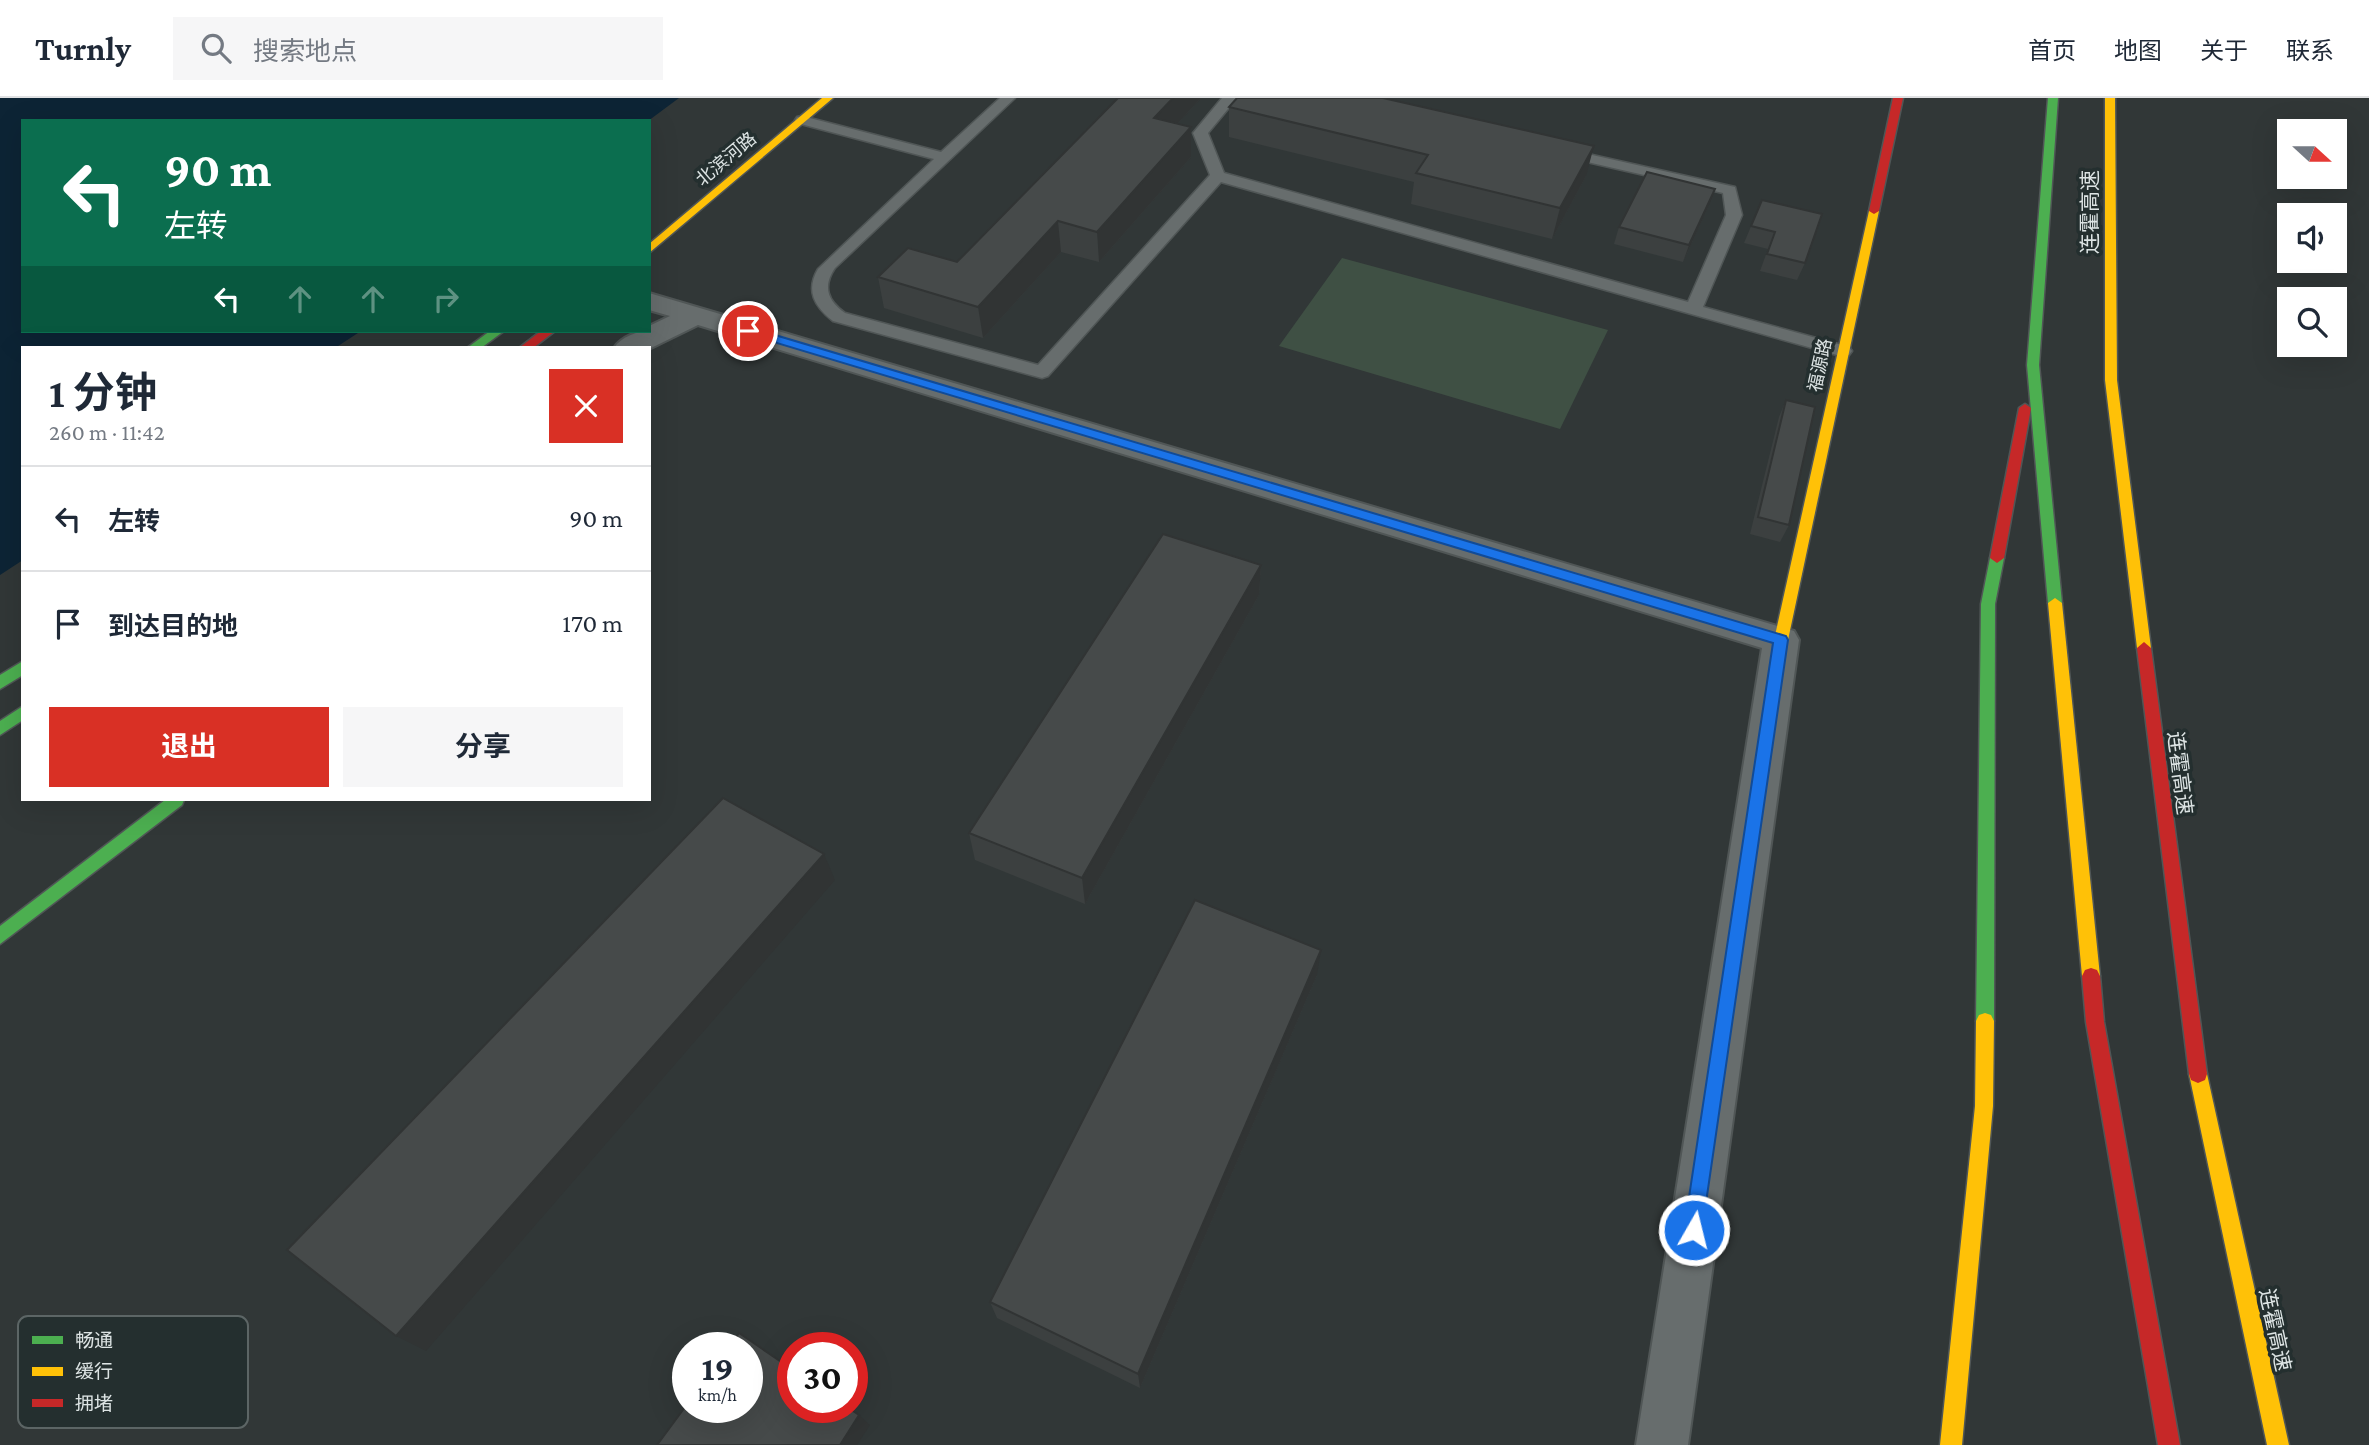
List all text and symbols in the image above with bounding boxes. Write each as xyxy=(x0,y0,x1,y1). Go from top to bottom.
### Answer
search box xyxy=(173,17,663,80)
icon: search xyxy=(197,29,235,67)
text: Turnly xyxy=(35,30,131,67)
text: 搜索地点 xyxy=(253,37,357,66)
text: 首页 xyxy=(2028,37,2076,64)
text: 地图 xyxy=(2114,37,2162,64)
text: 关于 xyxy=(2200,37,2248,64)
text: 联系 xyxy=(2286,37,2334,64)
north arrow xyxy=(2277,119,2347,189)
map controls xyxy=(2277,119,2347,357)
street label: 北滨河路 xyxy=(692,128,760,190)
text: 90 m xyxy=(164,142,271,197)
icon: left xyxy=(49,147,140,238)
street label: 连霍高速 xyxy=(2078,170,2102,254)
button: sound xyxy=(2277,203,2347,273)
text: 左转 xyxy=(164,208,228,244)
icon: left xyxy=(208,280,246,318)
icon: ahead xyxy=(281,280,319,318)
icon: ahead xyxy=(354,280,392,318)
icon: right xyxy=(427,280,465,318)
button: search xyxy=(2277,287,2347,357)
pin xyxy=(718,301,778,361)
icon: arrive xyxy=(729,312,767,350)
street label: 福源路 xyxy=(1805,337,1835,393)
text: 1 分钟 xyxy=(49,369,157,416)
button: close xyxy=(549,369,623,443)
text: 260 m · 11:42 xyxy=(49,419,165,445)
icon: left xyxy=(49,500,87,538)
text: 90 m xyxy=(569,504,623,533)
text: 左转 xyxy=(108,507,160,536)
icon: arrive xyxy=(49,605,87,643)
text: 170 m xyxy=(562,609,623,638)
text: 到达目的地 xyxy=(108,612,238,641)
button: 退出 xyxy=(49,707,329,787)
button: 分享 xyxy=(343,707,623,787)
street label: 连霍高速 xyxy=(2163,730,2197,816)
position arrow xyxy=(1657,1193,1731,1267)
street label: 连霍高速 xyxy=(2255,1286,2295,1374)
legend xyxy=(18,1316,248,1428)
text: 畅通 xyxy=(75,1330,113,1351)
speed limit sign: 30 xyxy=(777,1332,868,1423)
text: 19 xyxy=(701,1349,734,1388)
text: 缓行 xyxy=(75,1361,113,1382)
text: km/h xyxy=(698,1385,737,1405)
text: 拥堵 xyxy=(75,1393,113,1414)

